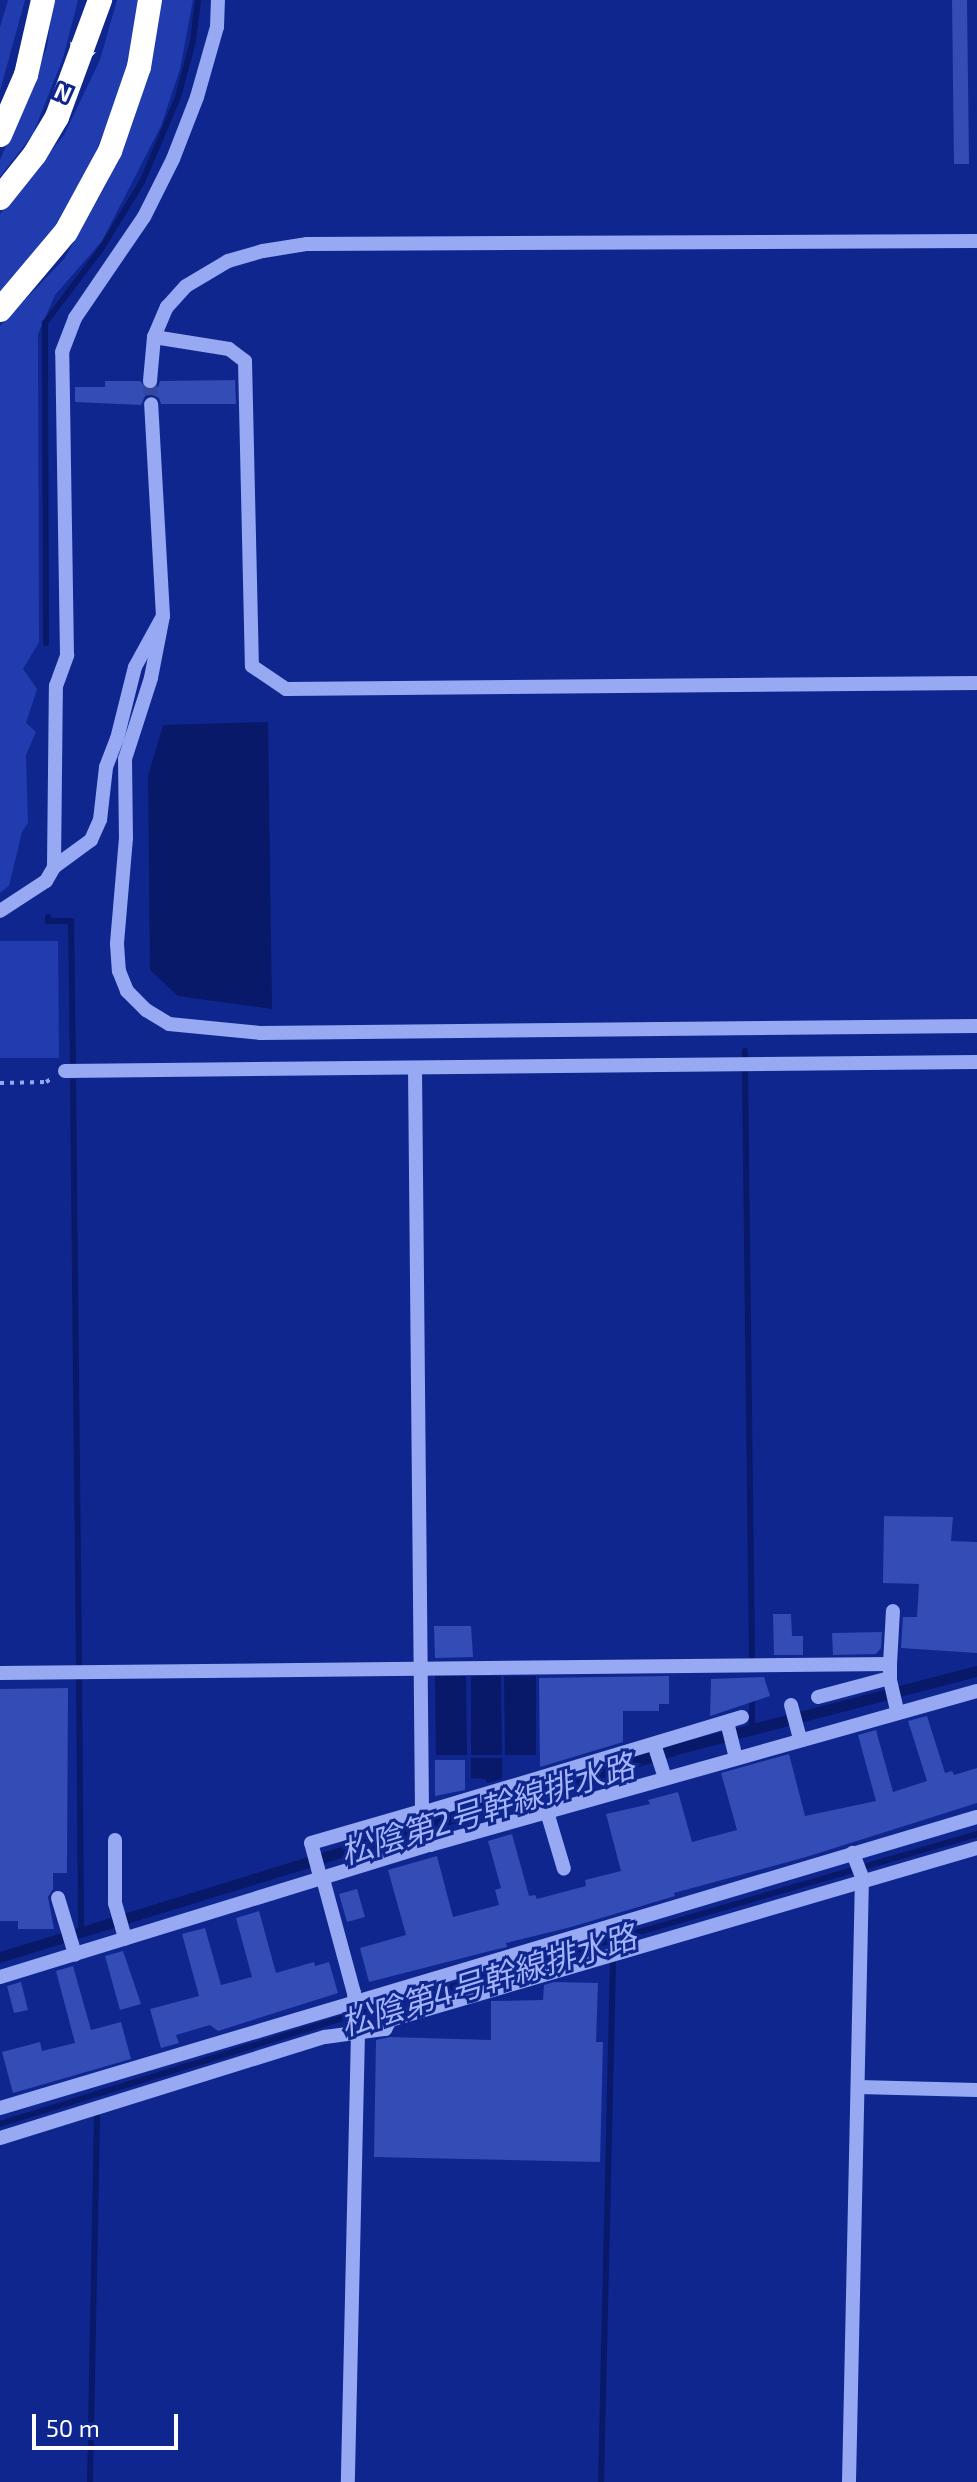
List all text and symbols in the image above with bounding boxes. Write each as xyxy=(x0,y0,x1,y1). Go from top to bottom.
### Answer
north arrow xyxy=(32,32,112,112)
text: N xyxy=(50,79,75,109)
water label: 松陰第2号幹線排水路 xyxy=(335,1745,639,1871)
water label: 松陰第4号幹線排水路 xyxy=(335,1916,641,2042)
scale bar xyxy=(36,2398,182,2448)
text: 50 m xyxy=(46,2413,100,2442)

